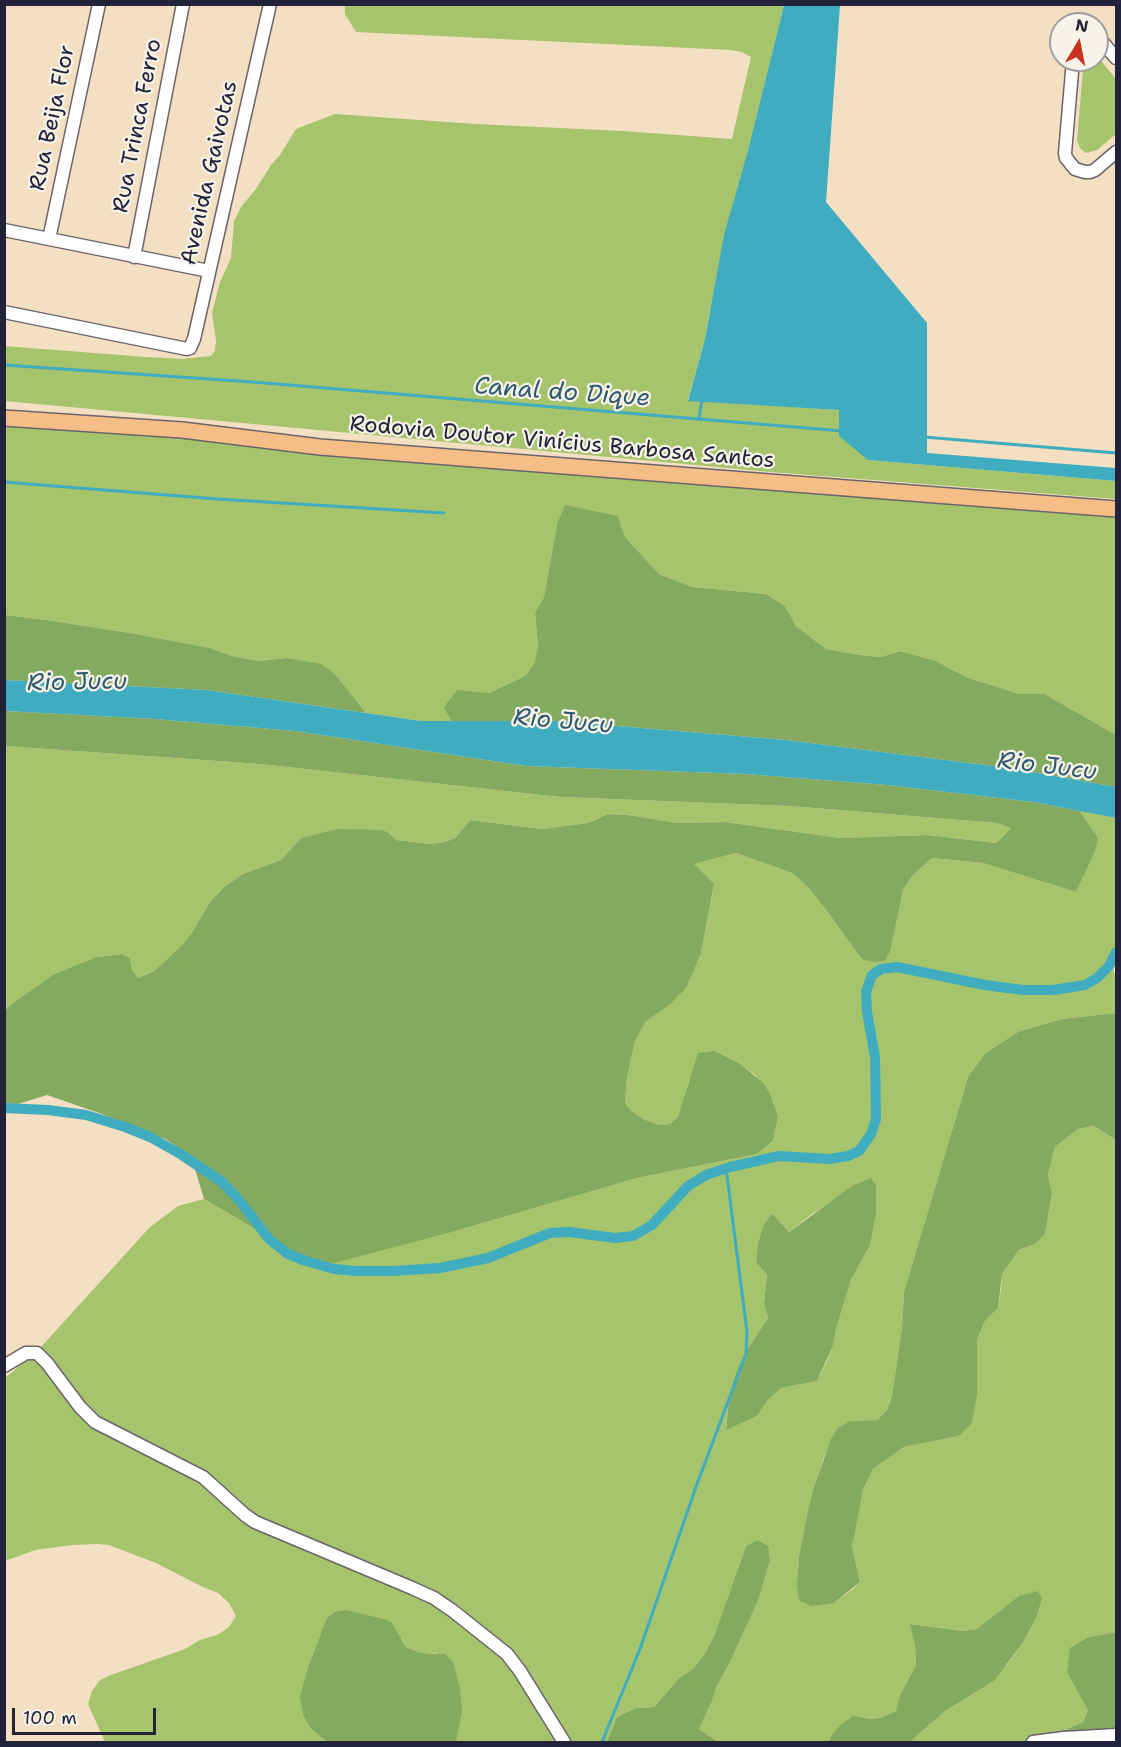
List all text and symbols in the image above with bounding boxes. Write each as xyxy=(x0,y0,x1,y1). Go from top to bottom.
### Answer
north arrow xyxy=(1049,12,1109,72)
text: N xyxy=(1074,14,1090,37)
street label: Rua Trinca Ferro xyxy=(108,37,168,215)
street label: Rua Beija Flor xyxy=(25,43,81,193)
street label: Avenida Gaivotas xyxy=(176,78,244,268)
water label: Canal do Dique xyxy=(473,372,651,414)
street label: Rodovia Doutor Vinícius Barbosa Santos xyxy=(349,411,775,475)
water label: Rio Jucu xyxy=(27,668,127,698)
water label: Rio Jucu xyxy=(512,703,614,741)
water label: Rio Jucu xyxy=(996,747,1098,787)
scale bar xyxy=(15,1696,159,1734)
text: 100 m xyxy=(23,1706,77,1730)

